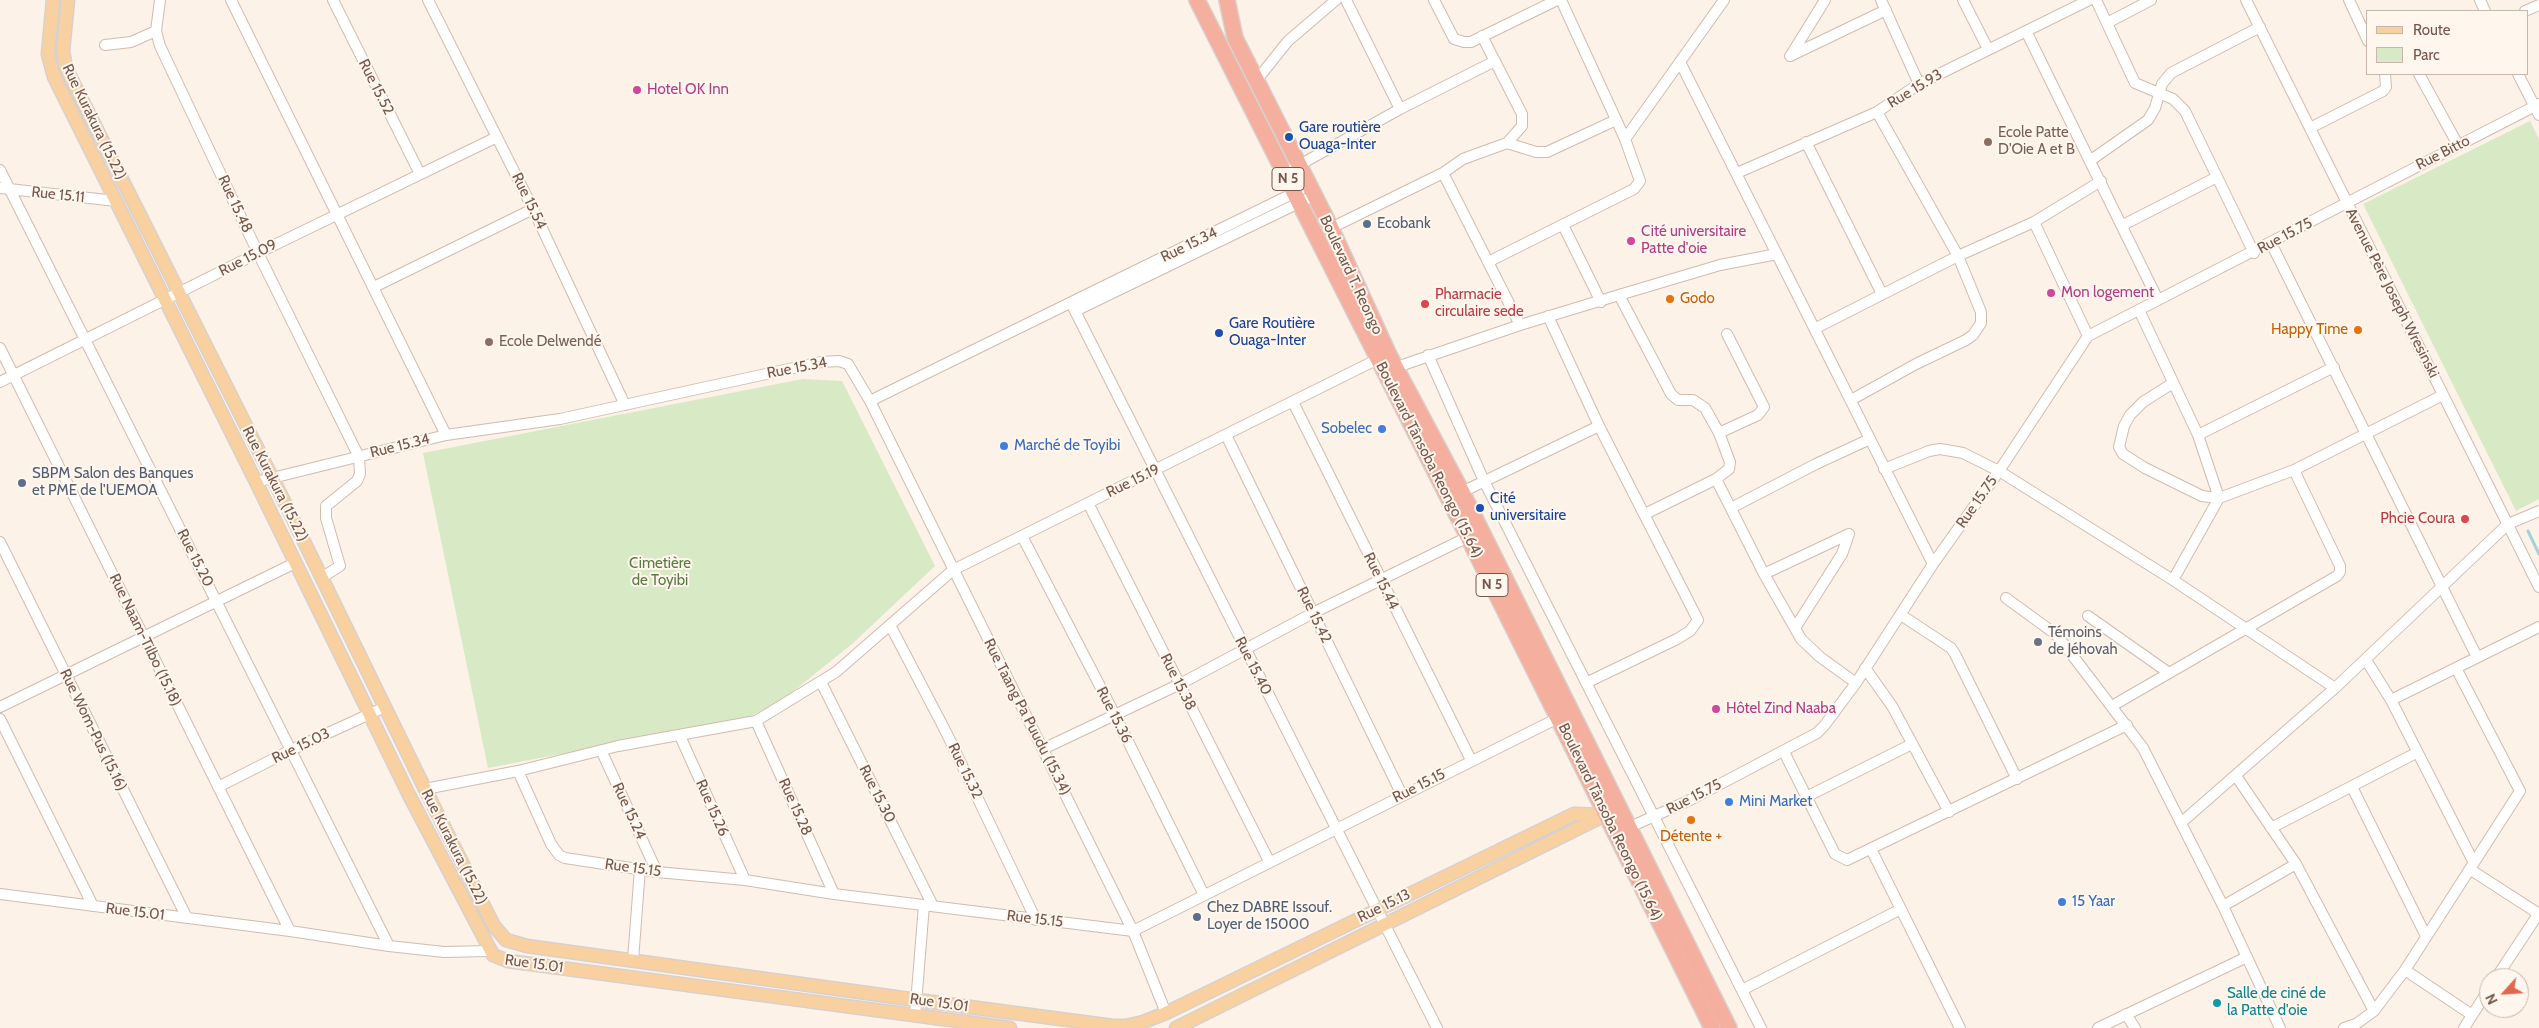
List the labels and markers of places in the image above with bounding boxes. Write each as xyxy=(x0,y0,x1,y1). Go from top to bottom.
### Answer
place label: Hotel OK Inn xyxy=(647,81,729,99)
marker: Hotel OK Inn xyxy=(631,84,643,96)
place label: Gare routière Ouaga-Inter xyxy=(1299,119,1381,154)
place label: Ecole Patte D'Oie A et B xyxy=(1998,124,2075,159)
marker: Gare routière Ouaga-Inter xyxy=(1283,131,1295,143)
marker: Ecole Patte D'Oie A et B xyxy=(1982,136,1994,148)
place label: Ecobank xyxy=(1377,215,1431,233)
marker: Ecobank xyxy=(1361,218,1373,230)
place label: Cité universitaire Patte d'oie xyxy=(1641,223,1746,258)
marker: Cité universitaire Patte d'oie xyxy=(1625,235,1637,247)
place label: Mon logement xyxy=(2061,284,2154,302)
place label: Pharmacie circulaire sede xyxy=(1435,286,1524,321)
marker: Mon logement xyxy=(2045,287,2057,299)
place label: Godo xyxy=(1680,290,1715,308)
marker: Godo xyxy=(1664,293,1676,305)
marker: Pharmacie circulaire sede xyxy=(1419,298,1431,310)
place label: Gare Routière Ouaga-Inter xyxy=(1229,315,1315,350)
place label: Happy Time xyxy=(2271,321,2348,339)
marker: Happy Time xyxy=(2352,324,2364,336)
marker: Gare Routière Ouaga-Inter xyxy=(1213,327,1225,339)
place label: Ecole Delwendé xyxy=(499,333,601,351)
marker: Ecole Delwendé xyxy=(483,336,495,348)
place label: Sobelec xyxy=(1321,420,1372,438)
marker: Sobelec xyxy=(1376,423,1388,435)
place label: Marché de Toyibi xyxy=(1014,437,1120,455)
marker: Marché de Toyibi xyxy=(998,440,1010,452)
place label: SBPM Salon des Banques et PME de l'UEMOA xyxy=(32,465,193,500)
marker: SBPM Salon des Banques et PME de l'UEMOA xyxy=(16,477,28,489)
place label: Cité universitaire xyxy=(1490,490,1566,525)
marker: Cité universitaire xyxy=(1474,502,1486,514)
place label: Phcie Coura xyxy=(2380,510,2455,528)
marker: Phcie Coura xyxy=(2459,513,2471,525)
place label: Témoins de Jéhovah xyxy=(2048,624,2118,659)
marker: Témoins de Jéhovah xyxy=(2032,636,2044,648)
place label: Hôtel Zind Naaba xyxy=(1726,700,1836,718)
marker: Hôtel Zind Naaba xyxy=(1710,703,1722,715)
place label: Mini Market xyxy=(1739,793,1812,811)
marker: Mini Market xyxy=(1723,796,1735,808)
marker: Détente + xyxy=(1685,814,1697,826)
place label: Détente + xyxy=(1660,828,1722,846)
place label: 15 Yaar xyxy=(2072,893,2115,911)
marker: 15 Yaar xyxy=(2056,896,2068,908)
place label: Chez DABRE Issouf. Loyer de 15000 xyxy=(1207,899,1332,934)
marker: Chez DABRE Issouf. Loyer de 15000 xyxy=(1191,911,1203,923)
place label: Salle de ciné de la Patte d'oie xyxy=(2227,985,2326,1020)
marker: Salle de ciné de la Patte d'oie xyxy=(2211,997,2223,1009)

